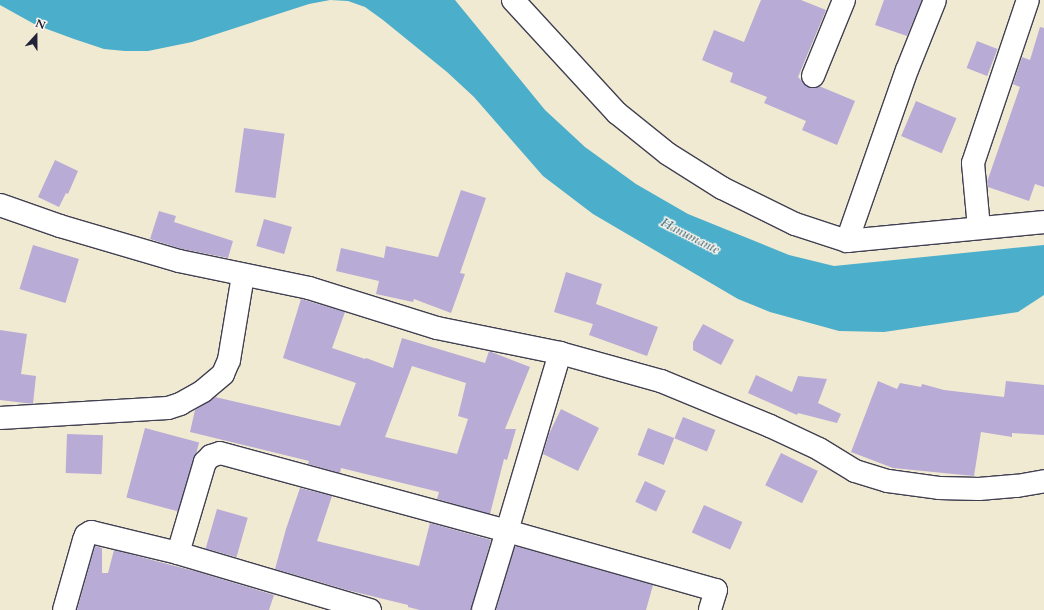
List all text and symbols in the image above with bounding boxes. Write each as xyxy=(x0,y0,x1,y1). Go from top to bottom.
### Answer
north arrow xyxy=(16,16,56,56)
text: N xyxy=(33,16,48,33)
water label: Hanumante xyxy=(658,214,722,258)

